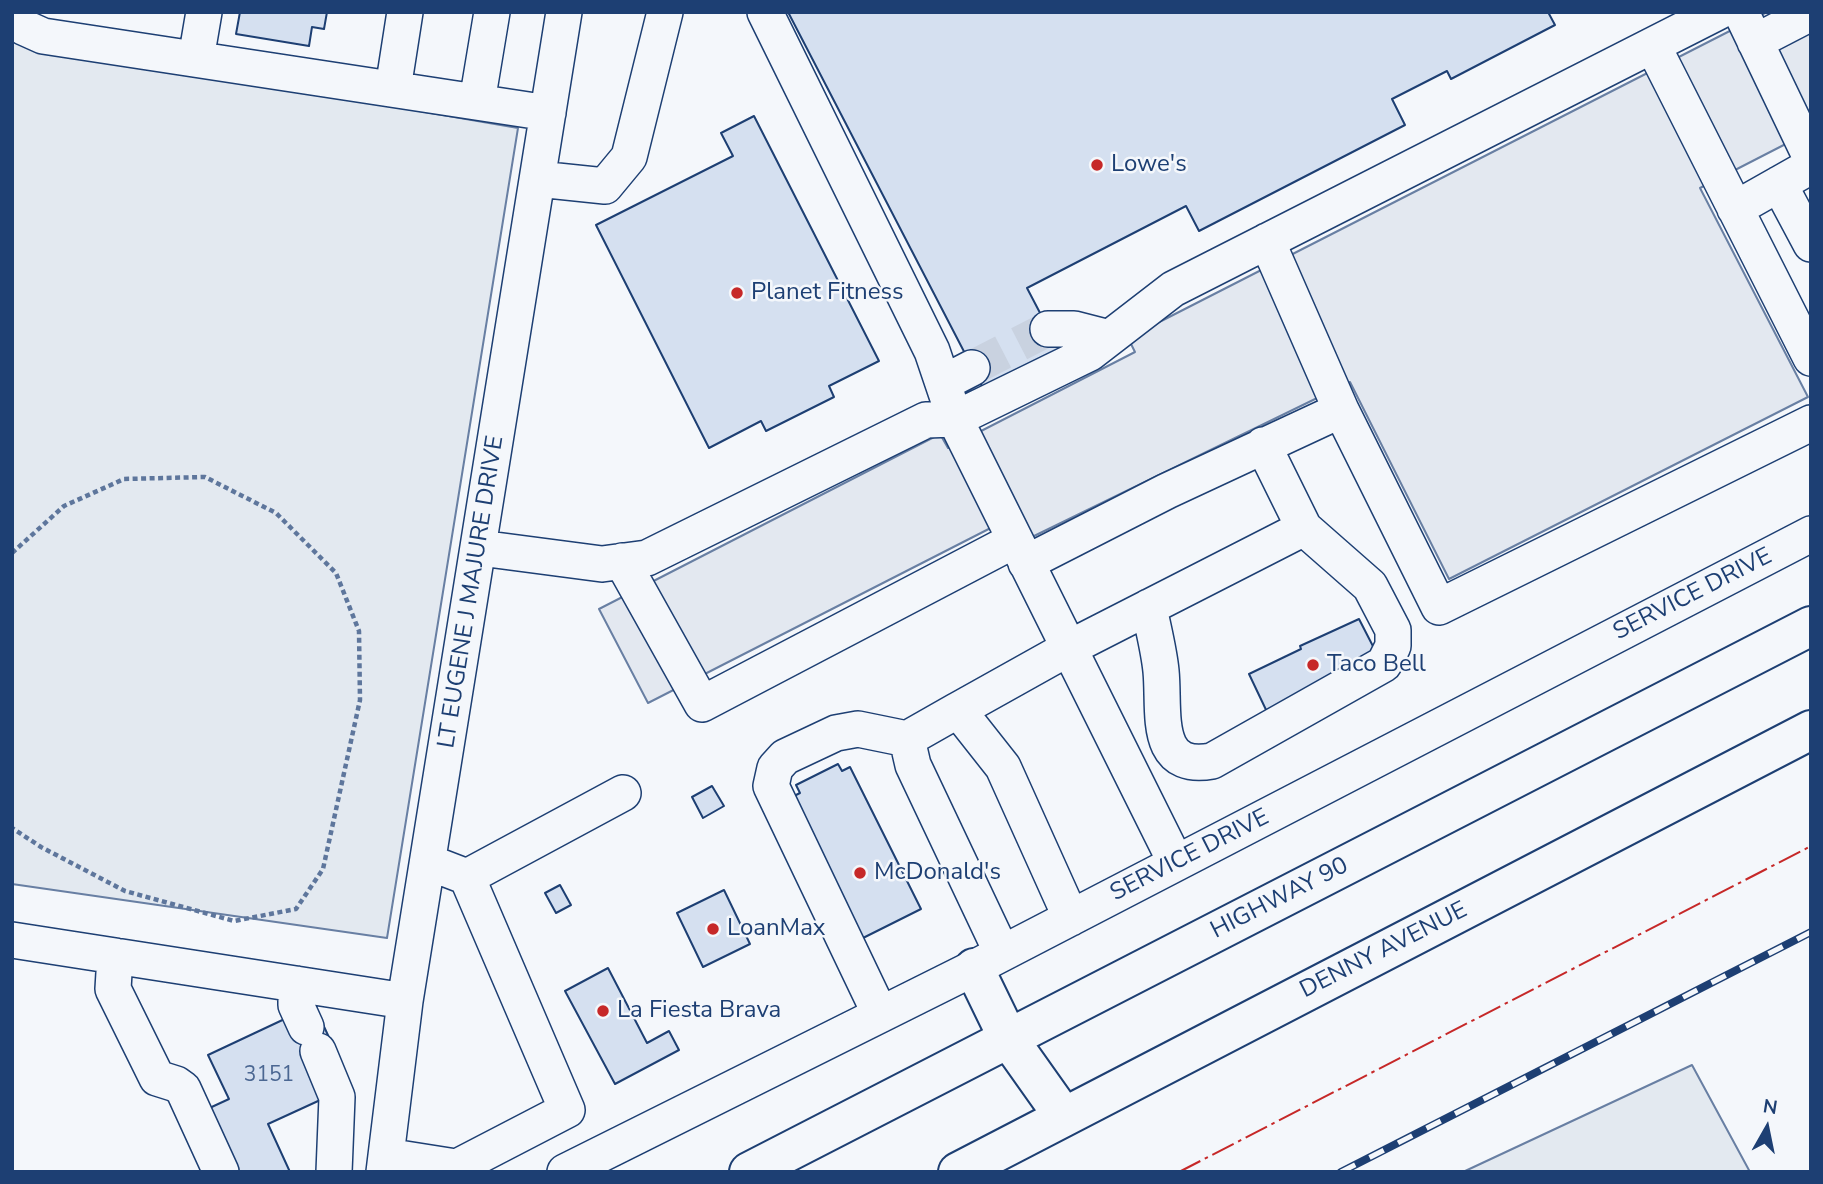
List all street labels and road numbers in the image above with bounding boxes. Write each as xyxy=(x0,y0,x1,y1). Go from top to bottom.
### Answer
street label: LT EUGENE J MAJURE DRIVE xyxy=(433,434,511,750)
street label: SERVICE DRIVE xyxy=(1609,543,1777,647)
street label: SERVICE DRIVE xyxy=(1106,804,1274,908)
street label: HIGHWAY 90 xyxy=(1206,852,1354,946)
street label: DENNY AVENUE xyxy=(1296,896,1472,1006)

